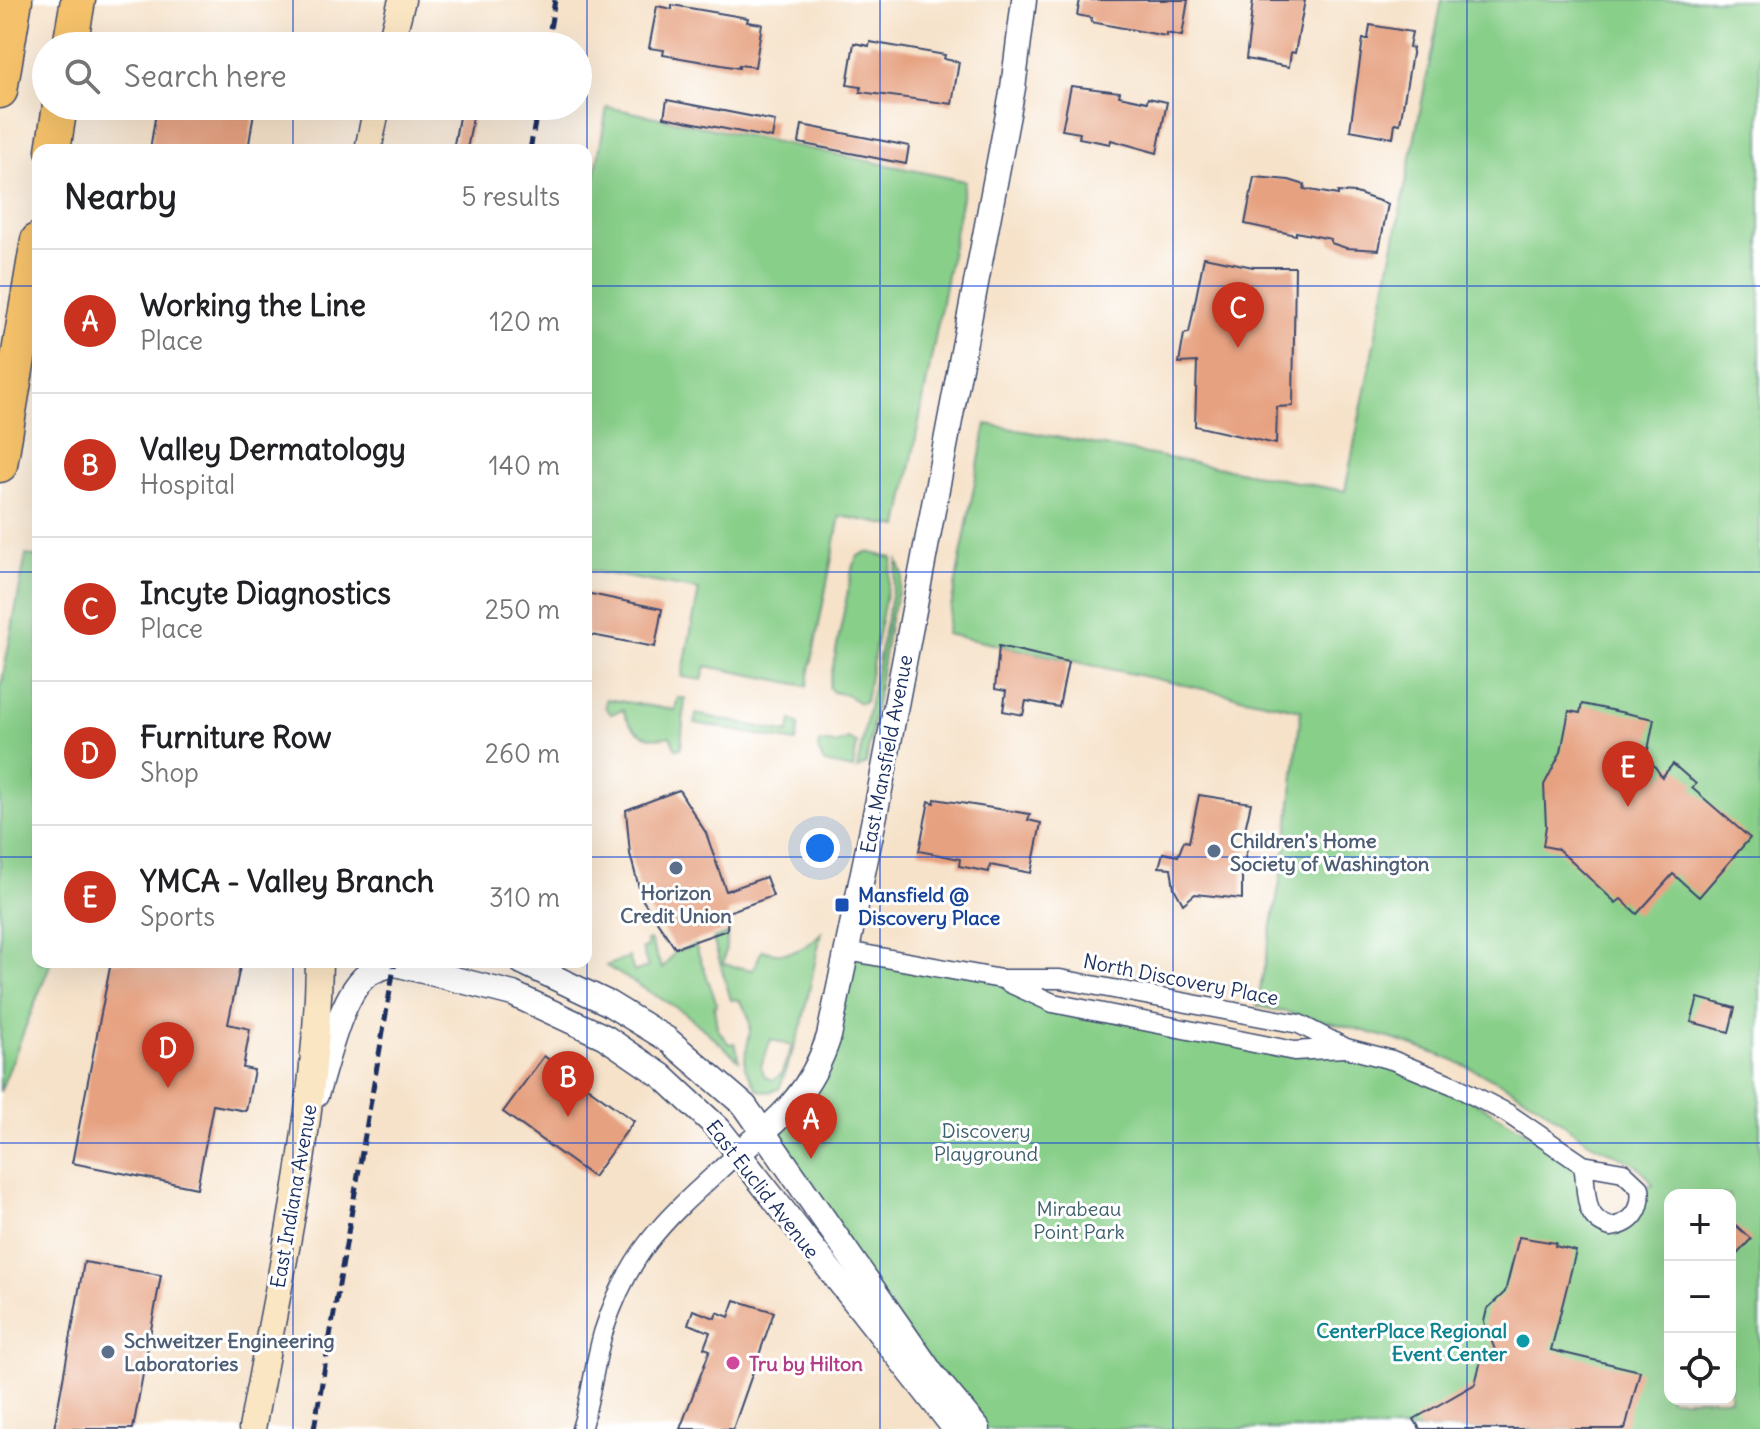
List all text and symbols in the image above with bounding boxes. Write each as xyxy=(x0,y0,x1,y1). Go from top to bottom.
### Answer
search box xyxy=(32,32,592,120)
icon: search xyxy=(60,54,104,98)
text: Search here xyxy=(124,57,287,95)
text: Nearby xyxy=(64,175,177,218)
text: 5 results xyxy=(462,180,560,213)
pin: C xyxy=(1212,282,1264,348)
text: Working the Line xyxy=(140,286,366,324)
text: A xyxy=(82,305,98,338)
text: 120 m xyxy=(489,305,560,338)
text: Place xyxy=(140,324,203,357)
text: Valley Dermatology xyxy=(140,430,406,468)
text: B xyxy=(81,449,99,482)
text: 140 m xyxy=(489,449,560,482)
text: Hospital xyxy=(140,468,235,501)
text: Incyte Diagnostics xyxy=(140,574,391,612)
text: C xyxy=(81,593,99,626)
text: 250 m xyxy=(485,593,560,626)
text: Place xyxy=(140,612,203,645)
street label: East Mansfield Avenue xyxy=(855,653,917,855)
text: Furniture Row xyxy=(140,718,331,756)
text: D xyxy=(81,737,99,770)
text: 260 m xyxy=(485,737,560,770)
pin: E xyxy=(1602,741,1654,807)
text: Shop xyxy=(140,756,199,789)
your location xyxy=(800,828,840,868)
place label: Children's Home Society of Washington xyxy=(1230,828,1430,876)
marker: Children's Home Society of Washington xyxy=(1205,842,1223,860)
marker: Horizon Credit Union xyxy=(667,859,685,877)
text: YMCA - Valley Branch xyxy=(140,862,434,900)
place label: Horizon Credit Union xyxy=(620,880,732,928)
text: E xyxy=(82,881,98,914)
text: 310 m xyxy=(489,881,560,914)
place label: Mansfield @ Discovery Place xyxy=(858,882,1000,930)
marker: Mansfield @ Discovery Place xyxy=(833,896,851,914)
text: Sports xyxy=(140,900,215,933)
street label: North Discovery Place xyxy=(1081,948,1281,1010)
pin: D xyxy=(142,1022,194,1088)
pin: B xyxy=(542,1051,594,1117)
pin: A xyxy=(785,1093,837,1159)
street label: East Indiana Avenue xyxy=(265,1102,321,1290)
street label: East Euclid Avenue xyxy=(701,1115,825,1263)
park label: Discovery Playground xyxy=(934,1118,1039,1166)
map controls xyxy=(1664,1189,1736,1405)
button: + xyxy=(1664,1189,1736,1261)
park label: Mirabeau Point Park xyxy=(1033,1196,1125,1244)
button: − xyxy=(1664,1261,1736,1333)
place label: CenterPlace Regional Event Center xyxy=(1316,1318,1508,1366)
place label: Schweitzer Engineering Laboratories xyxy=(124,1328,335,1376)
marker: CenterPlace Regional Event Center xyxy=(1514,1332,1532,1350)
button: locate xyxy=(1664,1333,1736,1405)
marker: Schweitzer Engineering Laboratories xyxy=(99,1343,117,1361)
place label: Tru by Hilton xyxy=(749,1351,863,1376)
marker: Tru by Hilton xyxy=(724,1354,742,1372)

